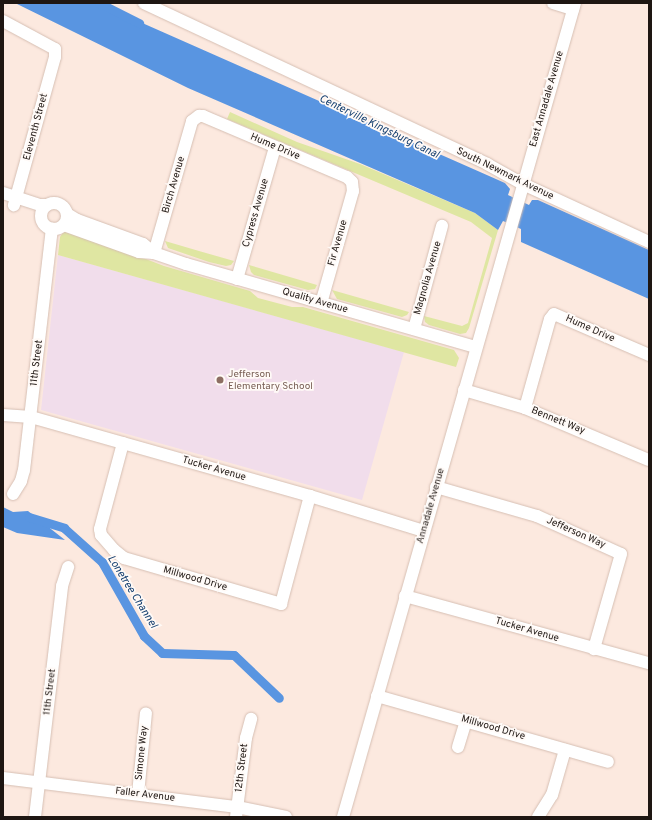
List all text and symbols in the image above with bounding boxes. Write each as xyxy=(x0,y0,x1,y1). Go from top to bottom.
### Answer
street label: East Annadale Avenue xyxy=(527,49,567,149)
street label: Eleventh Street xyxy=(21,92,51,162)
water label: Centerville Kingsburg Canal xyxy=(317,92,441,162)
street label: Hume Drive xyxy=(248,131,302,163)
street label: South Newmark Avenue xyxy=(454,145,556,203)
street label: Birch Avenue xyxy=(160,155,188,215)
street label: Cypress Avenue xyxy=(240,177,272,249)
street label: Fir Avenue xyxy=(326,218,350,268)
street label: Magnolia Avenue xyxy=(412,240,444,316)
street label: Quality Avenue xyxy=(281,286,349,316)
street label: Hume Drive xyxy=(563,313,617,345)
street label: 11th Street xyxy=(28,339,46,387)
place label: Jefferson Elementary School xyxy=(228,368,313,392)
marker: Jefferson Elementary School xyxy=(215,375,225,385)
street label: Bennett Way xyxy=(529,405,587,437)
street label: Tucker Avenue xyxy=(181,454,247,484)
street label: Annadale Avenue xyxy=(414,467,448,545)
street label: Jefferson Way xyxy=(544,515,608,551)
water label: Lonetree Channel xyxy=(104,553,160,631)
street label: Millwood Drive xyxy=(162,564,228,594)
street label: Tucker Avenue xyxy=(494,615,560,645)
street label: 11th Street xyxy=(41,668,59,716)
street label: Millwood Drive xyxy=(460,713,526,743)
street label: Simone Way xyxy=(133,725,151,781)
street label: 12th Street xyxy=(233,743,251,793)
street label: Faller Avenue xyxy=(114,785,176,805)

